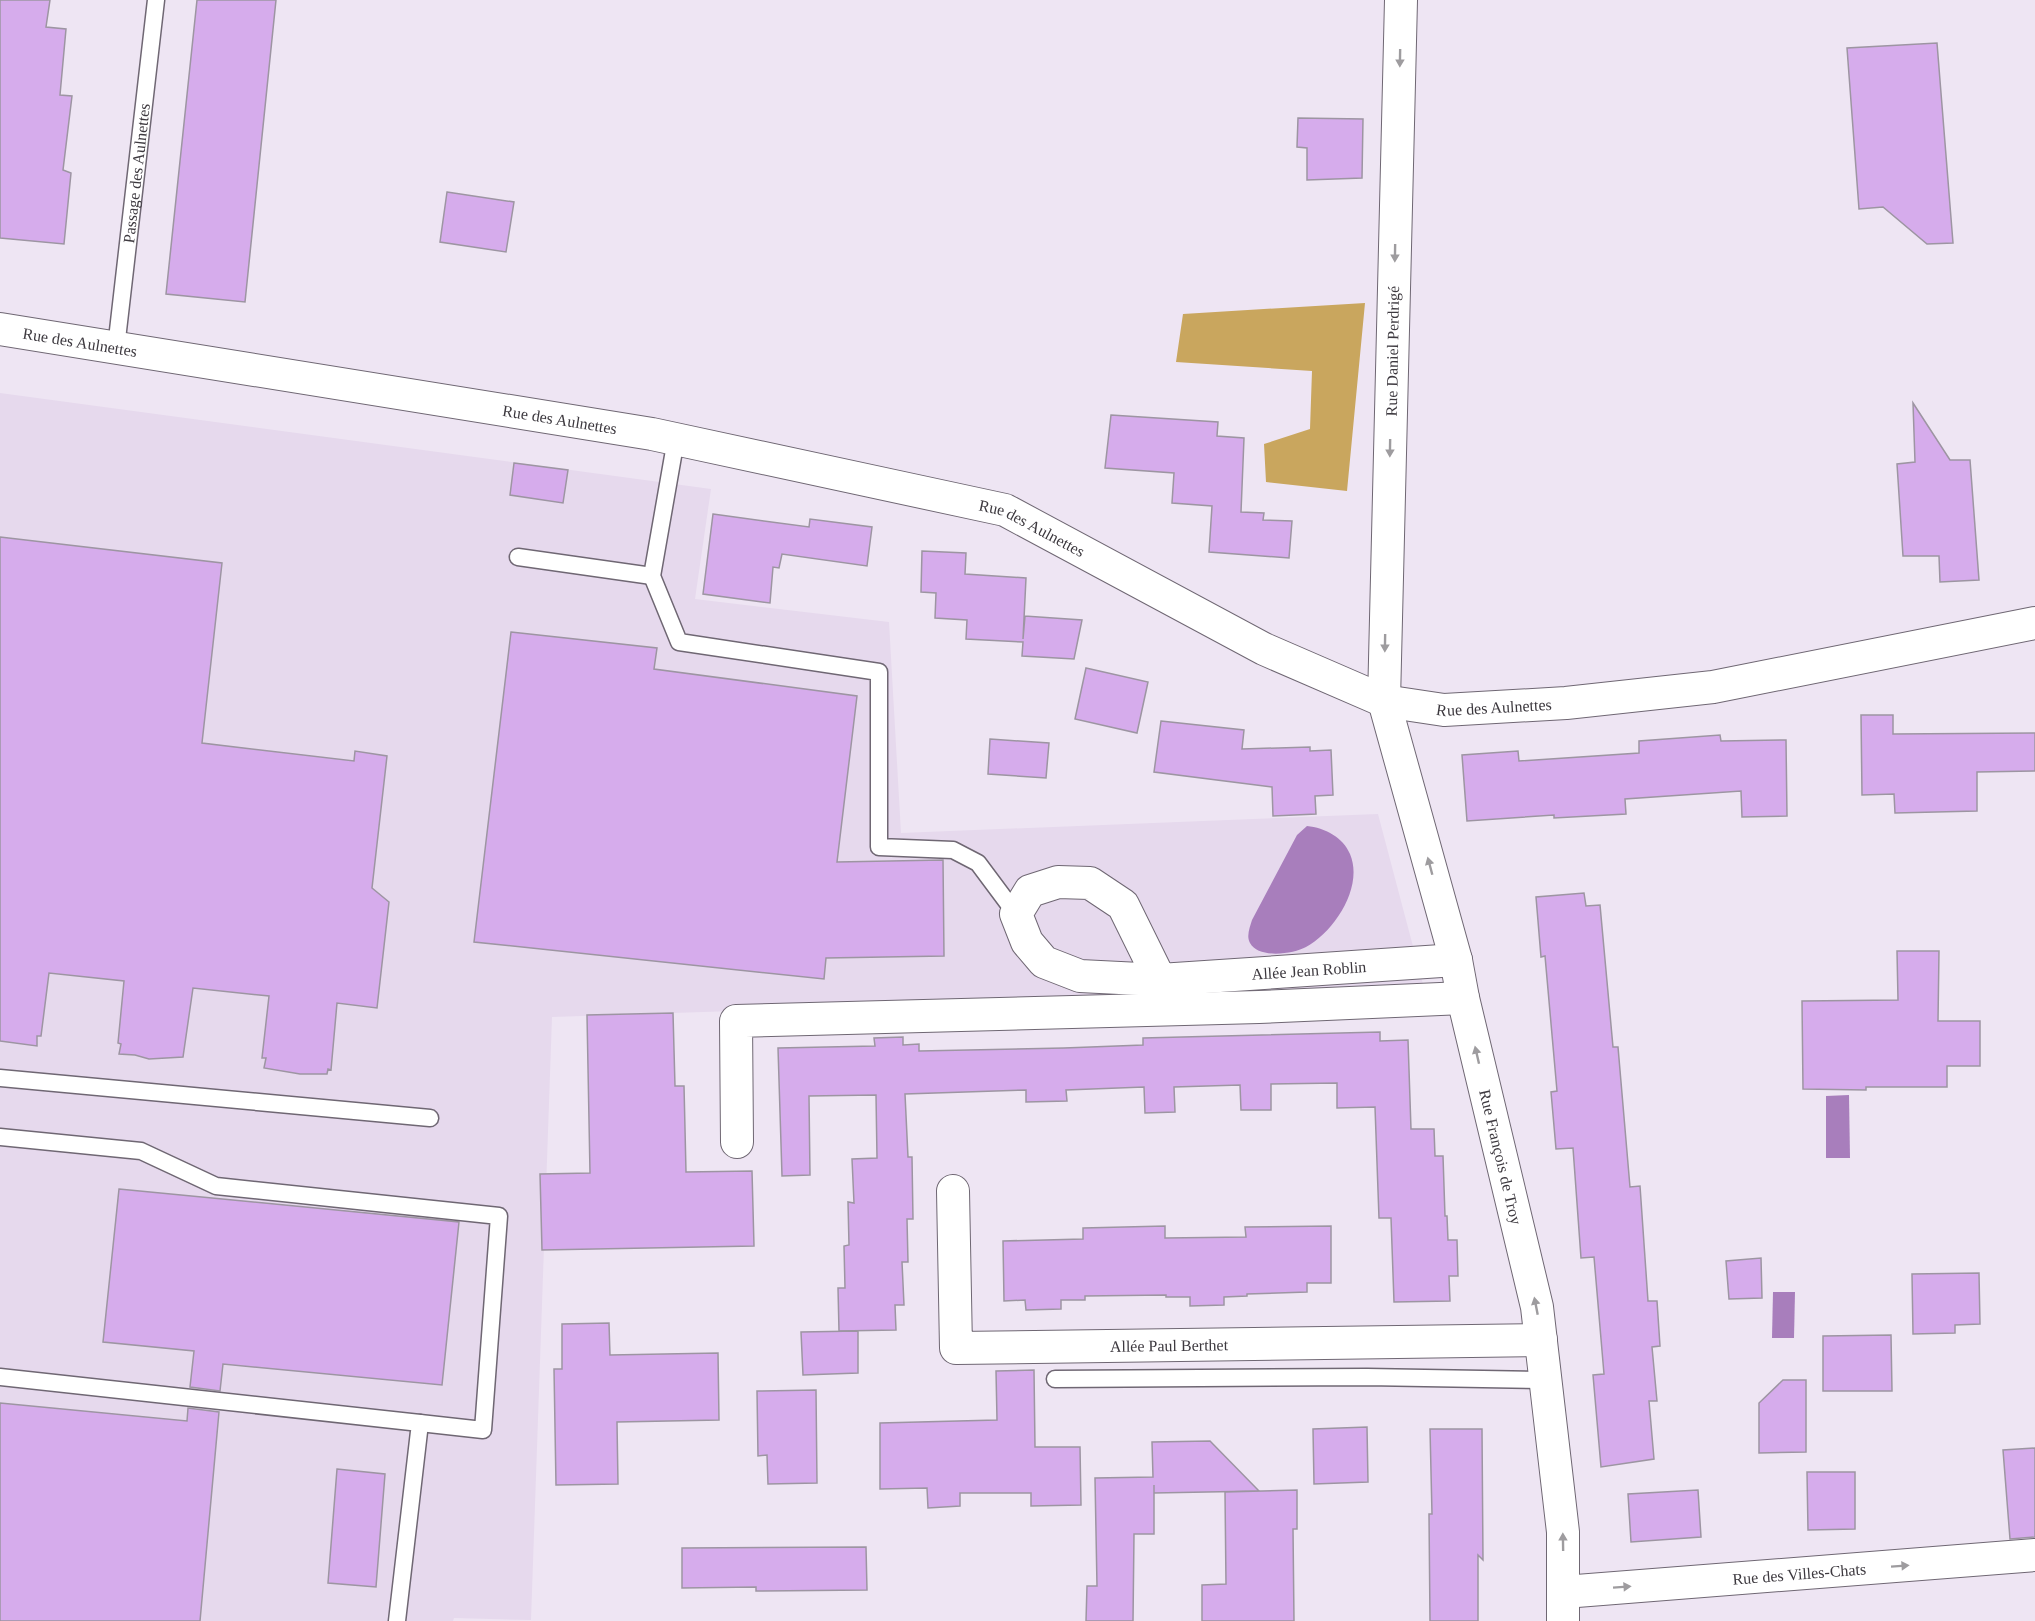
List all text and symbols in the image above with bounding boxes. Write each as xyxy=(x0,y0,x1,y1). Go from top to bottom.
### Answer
one-way arrow xyxy=(1395,49,1405,68)
street label: Passage des Aulnettes xyxy=(120,102,153,244)
one-way arrow xyxy=(1390,244,1400,263)
street label: Rue Daniel Perdrigé xyxy=(1383,286,1403,416)
street label: Rue des Aulnettes xyxy=(21,325,138,360)
street label: Rue des Aulnettes xyxy=(501,402,618,437)
one-way arrow xyxy=(1385,439,1395,458)
street label: Rue des Aulnettes xyxy=(977,497,1087,560)
one-way arrow xyxy=(1380,634,1390,653)
street label: Rue des Aulnettes xyxy=(1435,696,1552,719)
one-way arrow xyxy=(1425,857,1434,875)
street label: Allée Jean Roblin xyxy=(1251,958,1367,983)
one-way arrow xyxy=(1471,1046,1481,1064)
street label: Rue François de Troy xyxy=(1476,1088,1525,1226)
one-way arrow xyxy=(1531,1296,1540,1315)
street label: Allée Paul Berthet xyxy=(1110,1336,1229,1355)
one-way arrow xyxy=(1558,1532,1568,1551)
street label: Rue des Villes-Chats xyxy=(1732,1560,1867,1588)
one-way arrow xyxy=(1891,1561,1910,1570)
one-way arrow xyxy=(1613,1582,1632,1592)

